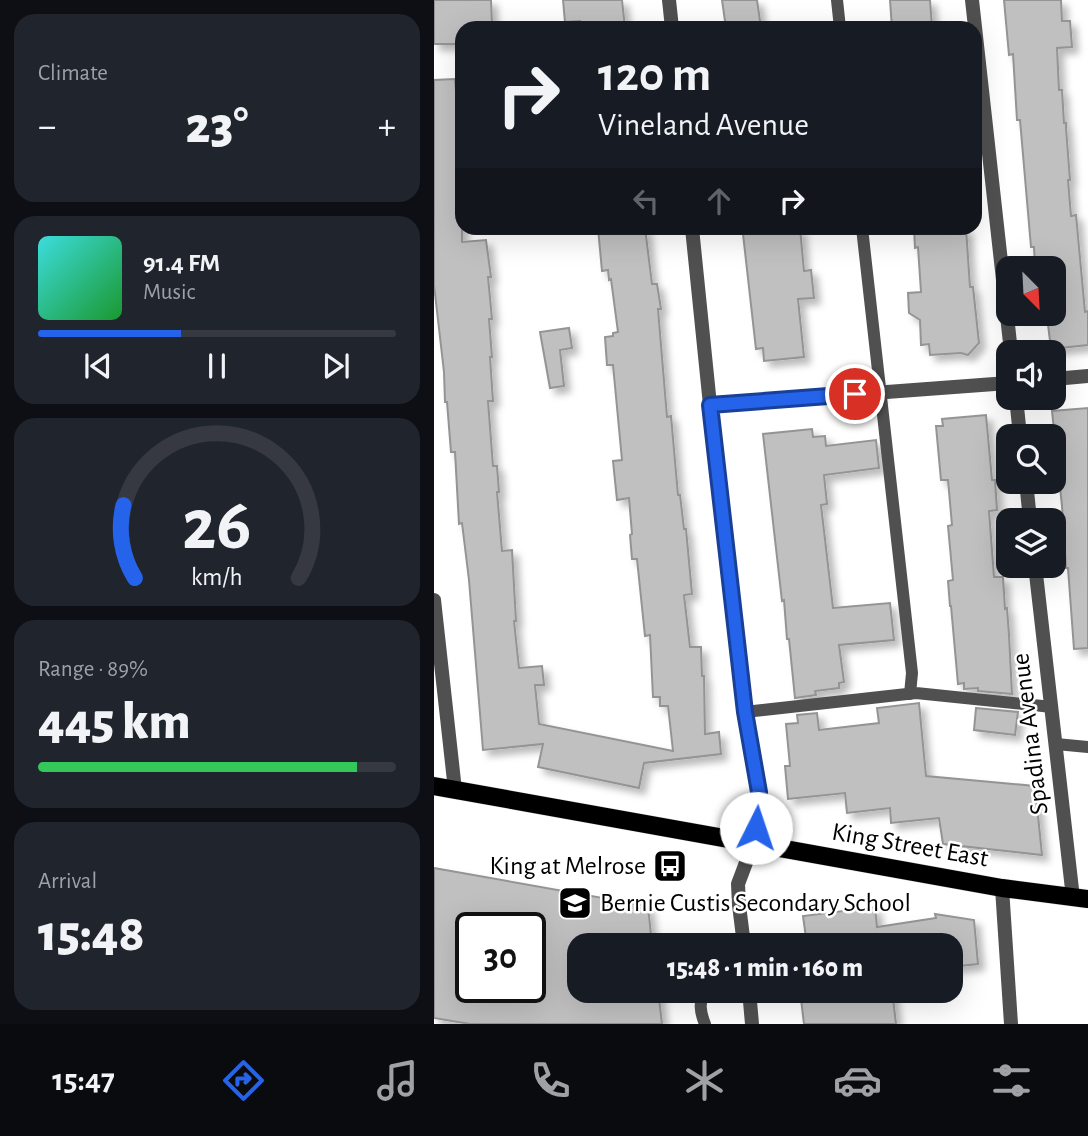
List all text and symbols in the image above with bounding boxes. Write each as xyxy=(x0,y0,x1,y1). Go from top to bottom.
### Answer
icon: right xyxy=(483,49,574,140)
text: 120 m xyxy=(598,51,711,100)
text: Climate xyxy=(38,62,108,85)
text: 23° xyxy=(186,100,248,152)
text: − xyxy=(38,108,56,146)
text: + xyxy=(378,108,396,146)
text: Vineland Avenue xyxy=(598,109,809,141)
icon: left xyxy=(627,182,665,220)
icon: ahead xyxy=(700,182,738,220)
icon: right xyxy=(773,182,811,220)
text: 91.4 FM xyxy=(143,250,220,276)
north arrow xyxy=(996,256,1066,326)
map controls xyxy=(996,256,1066,578)
text: Music xyxy=(143,281,195,304)
button: sound xyxy=(996,340,1066,410)
icon: previous xyxy=(79,347,117,385)
icon: pause xyxy=(198,347,236,385)
icon: next xyxy=(317,347,355,385)
pin xyxy=(825,364,885,424)
icon: arrive xyxy=(836,375,874,413)
button: search xyxy=(996,424,1066,494)
text: 26 xyxy=(182,490,252,563)
button: layers xyxy=(996,508,1066,578)
text: km/h xyxy=(191,565,243,590)
street label: Spadina Avenue xyxy=(1007,652,1053,816)
text: Range · 89% xyxy=(38,658,148,681)
text: 445 km xyxy=(38,696,191,748)
position arrow xyxy=(719,791,793,865)
street label: King Street East xyxy=(830,818,990,872)
bus stop icon: King at Melrose xyxy=(651,847,689,885)
place label: King at Melrose xyxy=(489,853,646,879)
text: Arrival xyxy=(38,870,97,893)
school or university icon: Bernie Custis Secondary School xyxy=(556,884,594,922)
place label: Bernie Custis Secondary School xyxy=(600,890,911,916)
text: 15:48 xyxy=(38,908,145,960)
speed limit sign: 30 xyxy=(455,912,546,1003)
text: 15:48 · 1 min · 160 m xyxy=(667,955,863,981)
icon: directions xyxy=(219,1056,268,1105)
icon: music xyxy=(373,1056,422,1105)
icon: phone xyxy=(526,1056,575,1105)
icon: climate xyxy=(680,1056,729,1105)
icon: car xyxy=(833,1056,882,1105)
icon: filters xyxy=(987,1056,1036,1105)
text: 15:47 xyxy=(52,1064,115,1096)

